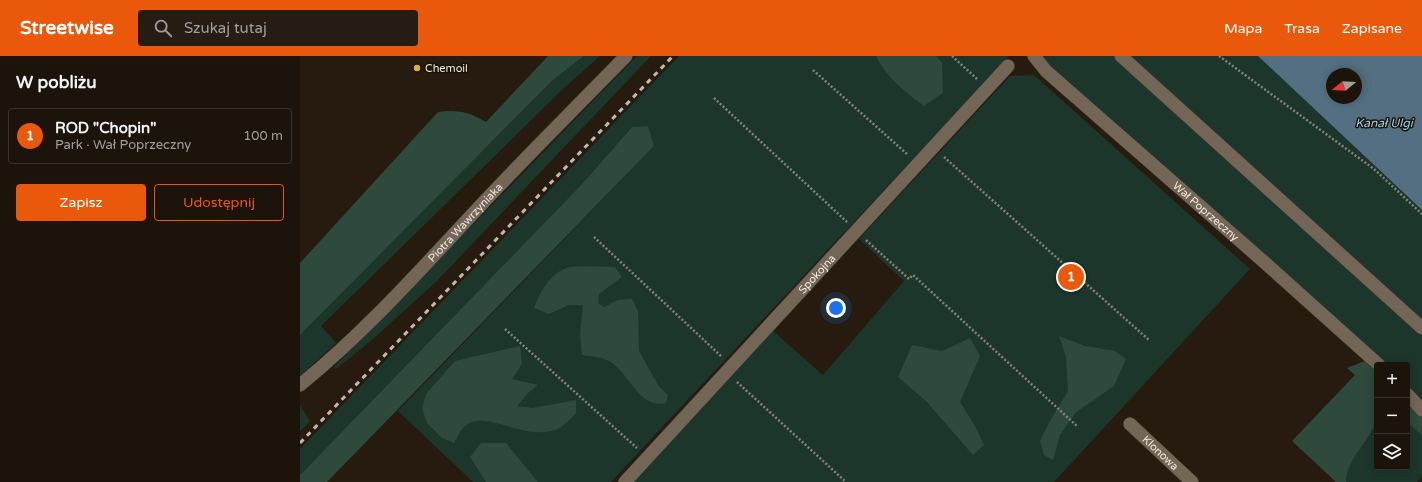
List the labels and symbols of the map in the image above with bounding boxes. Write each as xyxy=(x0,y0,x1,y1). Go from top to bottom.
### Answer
place label: Chemoil xyxy=(425,62,468,75)
marker: Chemoil xyxy=(412,63,422,73)
north arrow xyxy=(1326,68,1362,104)
water label: Kanał Ulgi xyxy=(1355,116,1415,130)
street label: Wał Poprzeczny xyxy=(1170,179,1241,244)
street label: Piotra Wawrzyniaka xyxy=(425,181,505,265)
street label: Spokojna xyxy=(796,252,838,296)
pin: 1 xyxy=(1058,262,1084,292)
your location xyxy=(826,298,846,318)
street label: Klonowa xyxy=(1139,433,1181,473)

